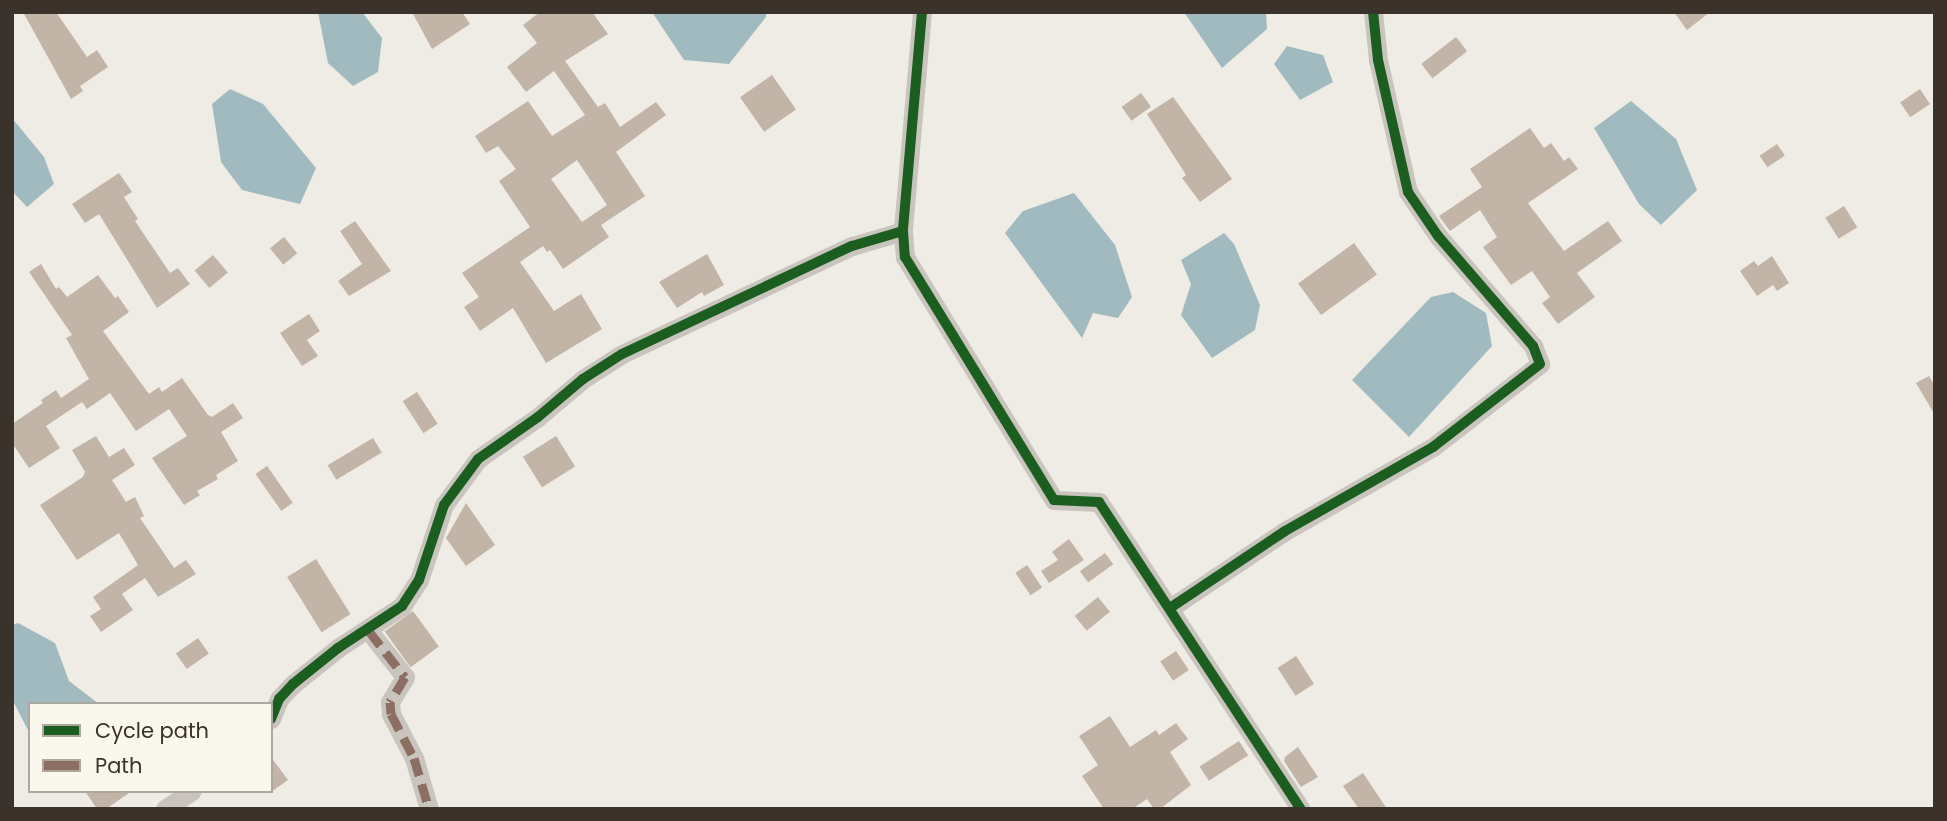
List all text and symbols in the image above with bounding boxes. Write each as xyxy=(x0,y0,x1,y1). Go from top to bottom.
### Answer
legend xyxy=(28,702,273,793)
text: Cycle path xyxy=(95,716,209,745)
text: Path xyxy=(95,751,142,780)

